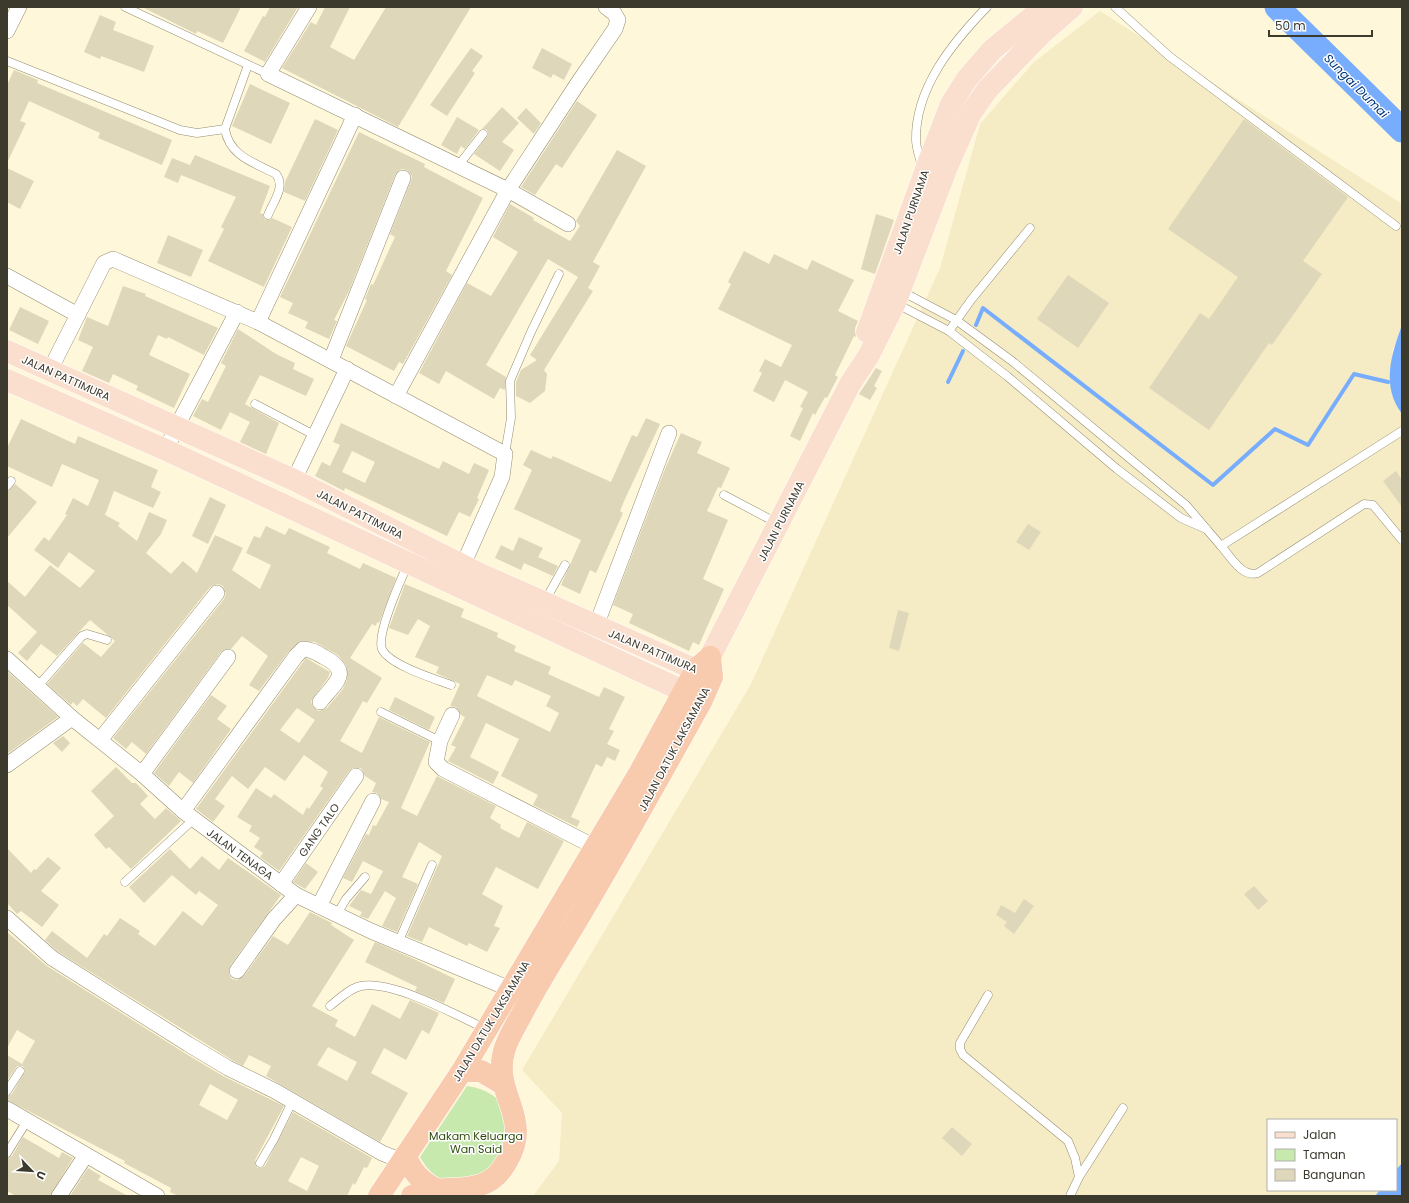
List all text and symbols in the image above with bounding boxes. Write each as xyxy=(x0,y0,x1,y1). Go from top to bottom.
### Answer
scale bar xyxy=(1269,12,1372,38)
text: 50 m xyxy=(1275,17,1306,34)
water label: Sungai Dumai xyxy=(1320,50,1393,122)
street label: JALAN PURNAMA xyxy=(889,167,933,256)
street label: JALAN PATTIMURA xyxy=(19,351,113,405)
street label: JALAN PURNAMA xyxy=(754,477,809,564)
street label: JALAN PATTIMURA xyxy=(314,485,407,543)
street label: JALAN PATTIMURA xyxy=(606,625,701,677)
street label: JALAN DATUK LAKSAMANA xyxy=(634,683,714,814)
street label: GANG TALO xyxy=(295,800,344,860)
street label: JALAN TENAGA xyxy=(203,824,277,884)
street label: JALAN DATUK LAKSAMANA xyxy=(448,957,534,1085)
legend xyxy=(1267,1119,1397,1191)
text: Jalan xyxy=(1303,1126,1336,1143)
park label: Makam Keluarga Wan Said xyxy=(429,1128,523,1157)
text: Taman xyxy=(1303,1146,1346,1163)
north arrow xyxy=(12,1151,52,1191)
text: Bangunan xyxy=(1303,1166,1365,1183)
text: U xyxy=(32,1168,50,1182)

